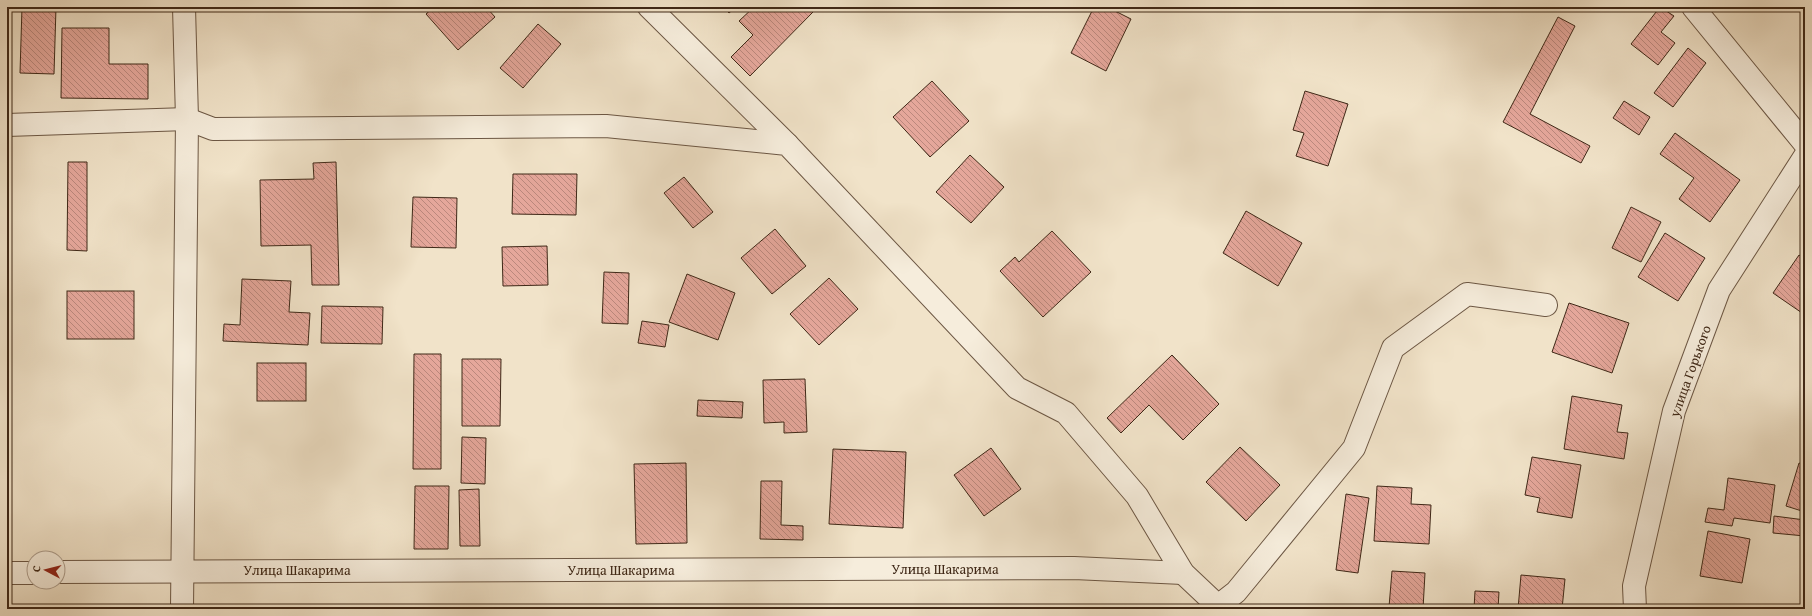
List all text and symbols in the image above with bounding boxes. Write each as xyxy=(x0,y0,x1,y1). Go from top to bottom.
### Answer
street label: улица Горького xyxy=(1664,322,1716,421)
north arrow xyxy=(26,550,66,590)
street label: Улица Шакарима xyxy=(891,559,999,579)
street label: Улица Шакарима xyxy=(243,560,351,580)
street label: Улица Шакарима xyxy=(567,560,675,580)
text: С xyxy=(28,565,44,573)

